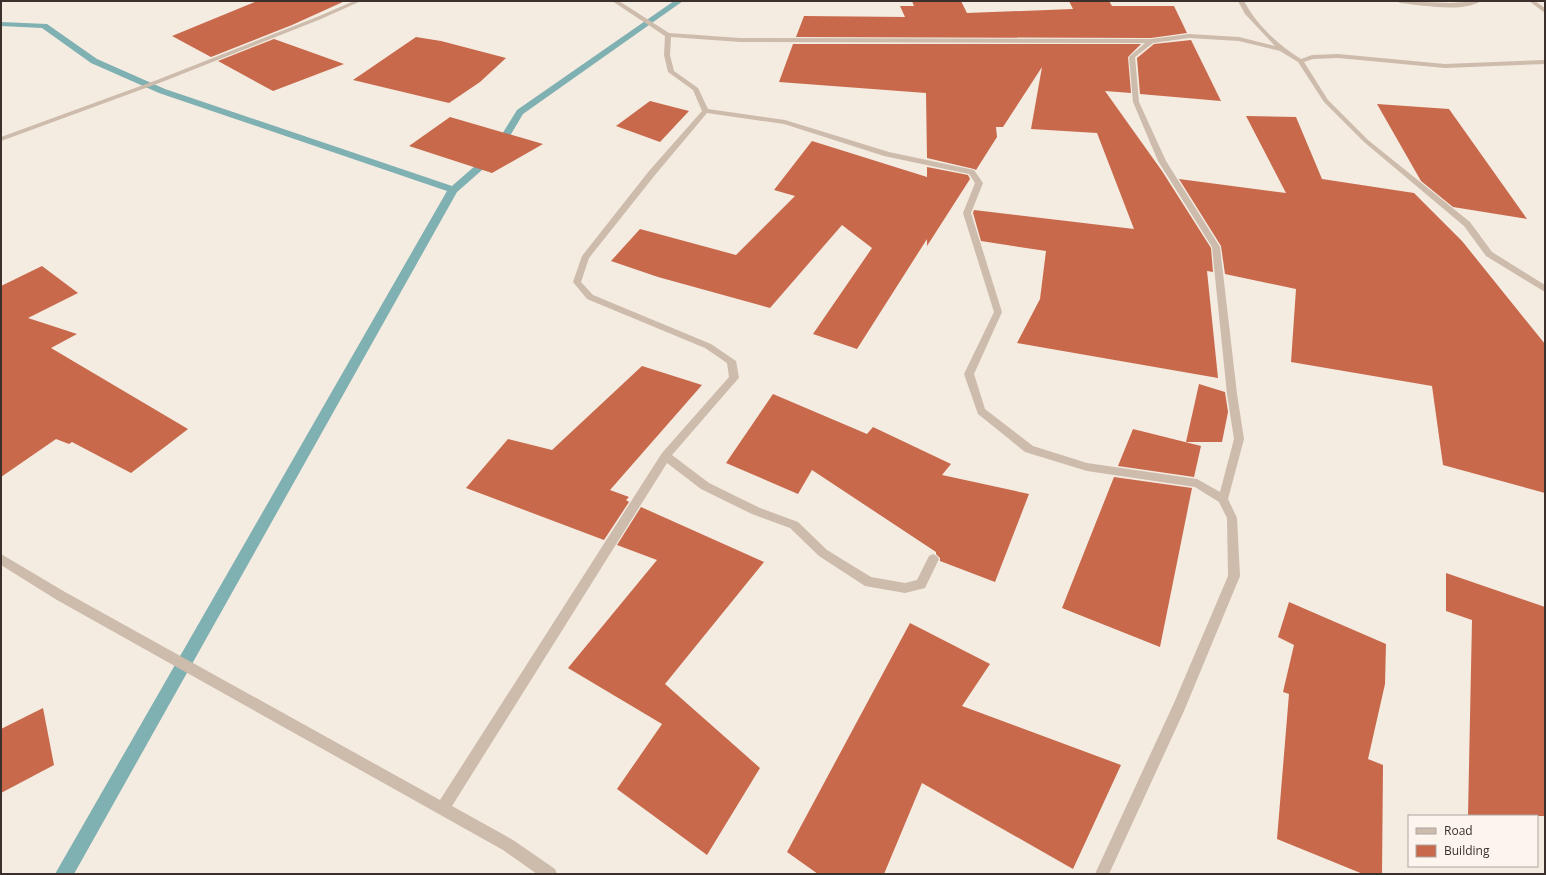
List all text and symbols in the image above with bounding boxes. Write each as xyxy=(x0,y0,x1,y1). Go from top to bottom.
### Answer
legend xyxy=(1408,815,1538,867)
text: Road xyxy=(1444,822,1473,839)
text: Building xyxy=(1444,842,1490,859)

